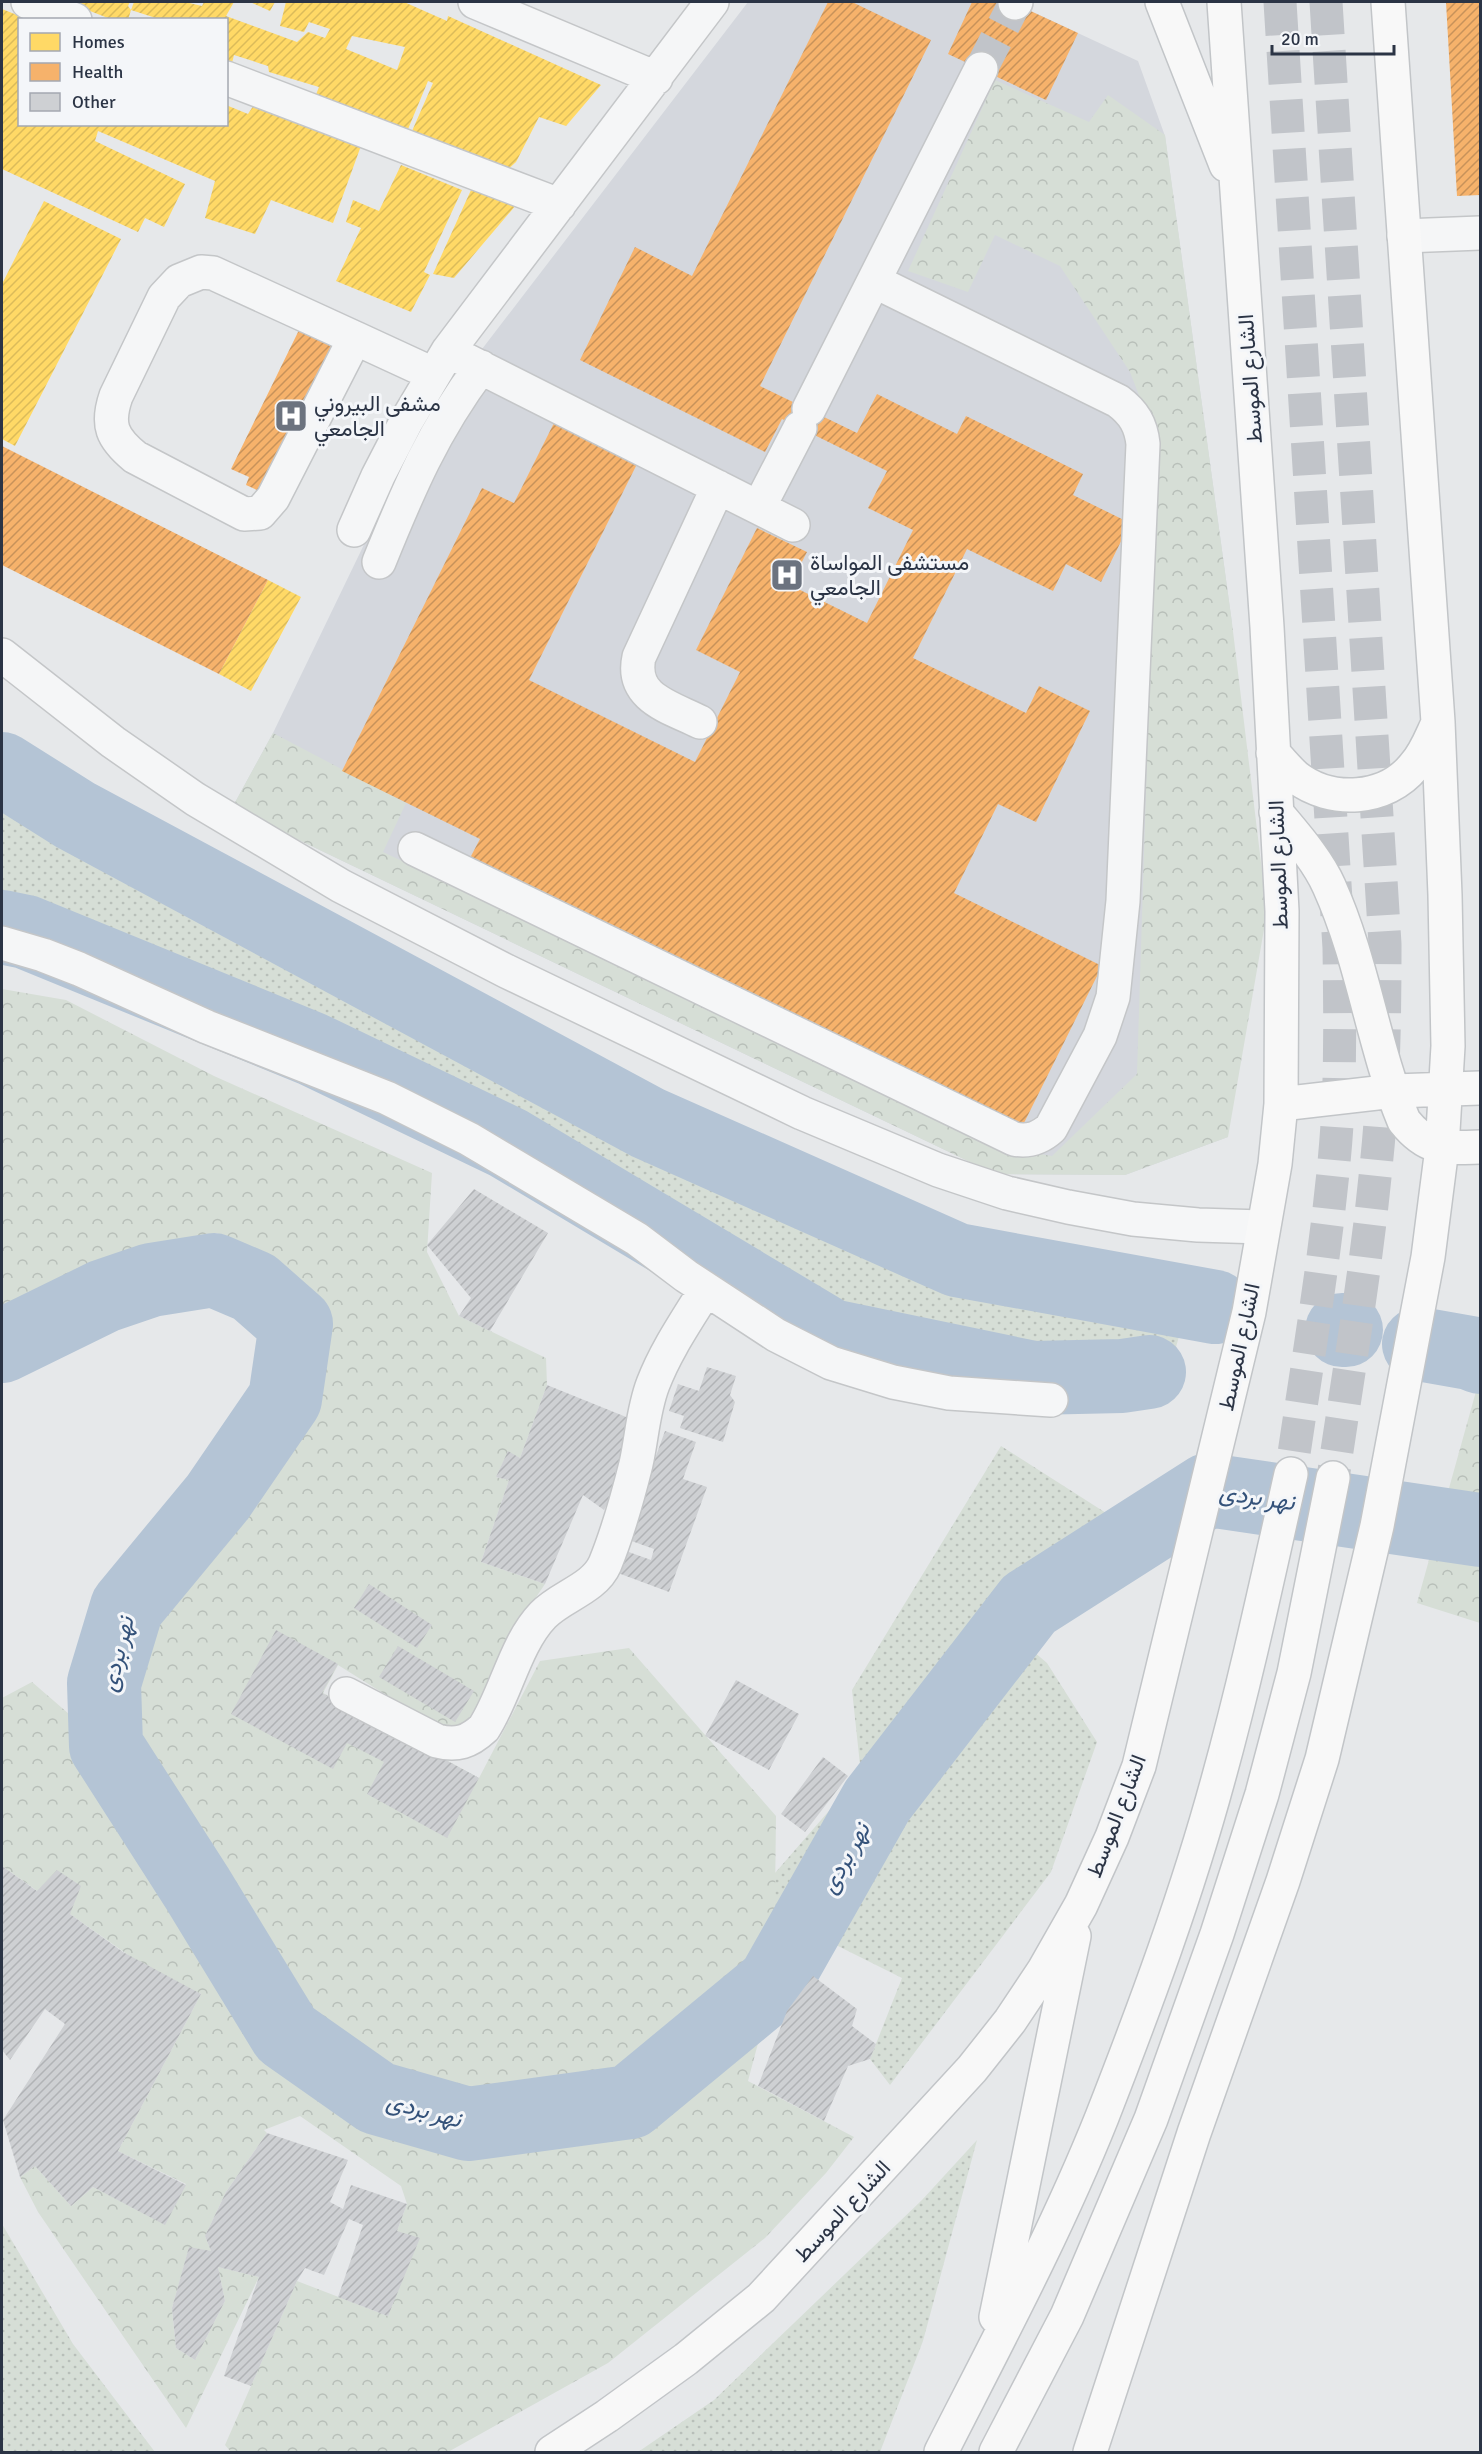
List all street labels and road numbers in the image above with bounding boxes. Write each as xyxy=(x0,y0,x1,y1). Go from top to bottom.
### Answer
street label: الشارع الموسط xyxy=(1232,313,1269,445)
street label: الشارع الموسط xyxy=(1262,800,1295,930)
street label: الشارع الموسط xyxy=(1212,1281,1267,1413)
street label: الشارع الموسط xyxy=(1080,1751,1153,1882)
street label: الشارع الموسط xyxy=(788,2154,897,2268)

